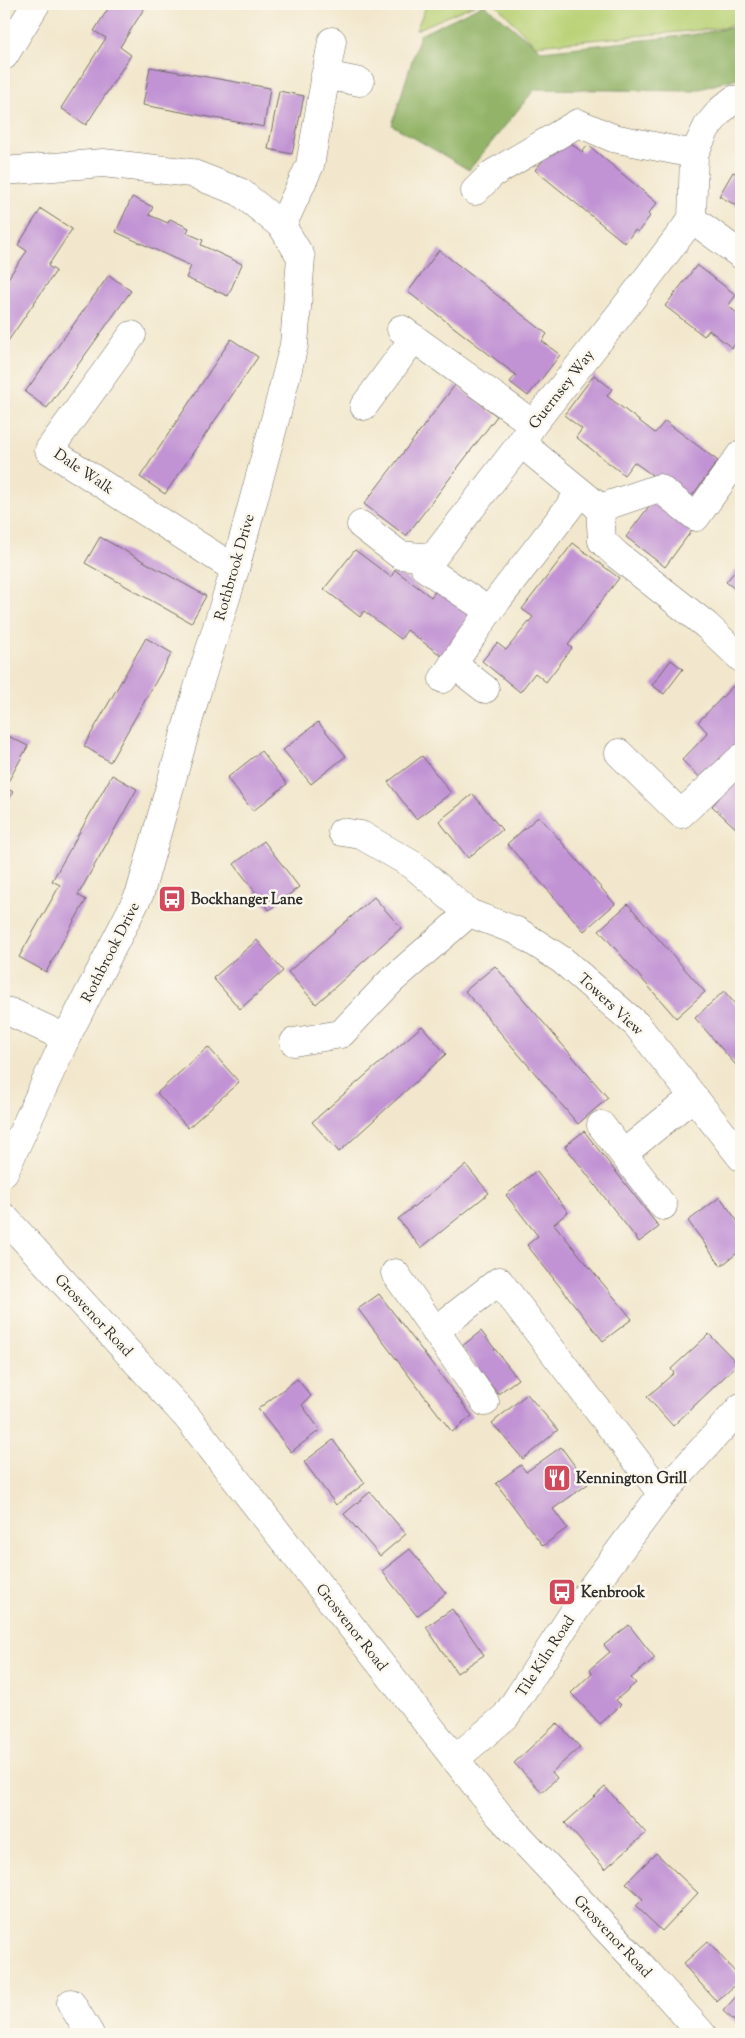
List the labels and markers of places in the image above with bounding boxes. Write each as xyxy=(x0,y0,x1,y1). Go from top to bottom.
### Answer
bus stop icon: Bockhanger Lane xyxy=(157,884,187,914)
place label: Bockhanger Lane xyxy=(191,890,303,911)
restaurant icon: Kennington Grill xyxy=(542,1463,572,1493)
place label: Kennington Grill xyxy=(576,1469,688,1490)
bus stop icon: Kenbrook xyxy=(547,1577,577,1607)
place label: Kenbrook xyxy=(581,1583,646,1604)

